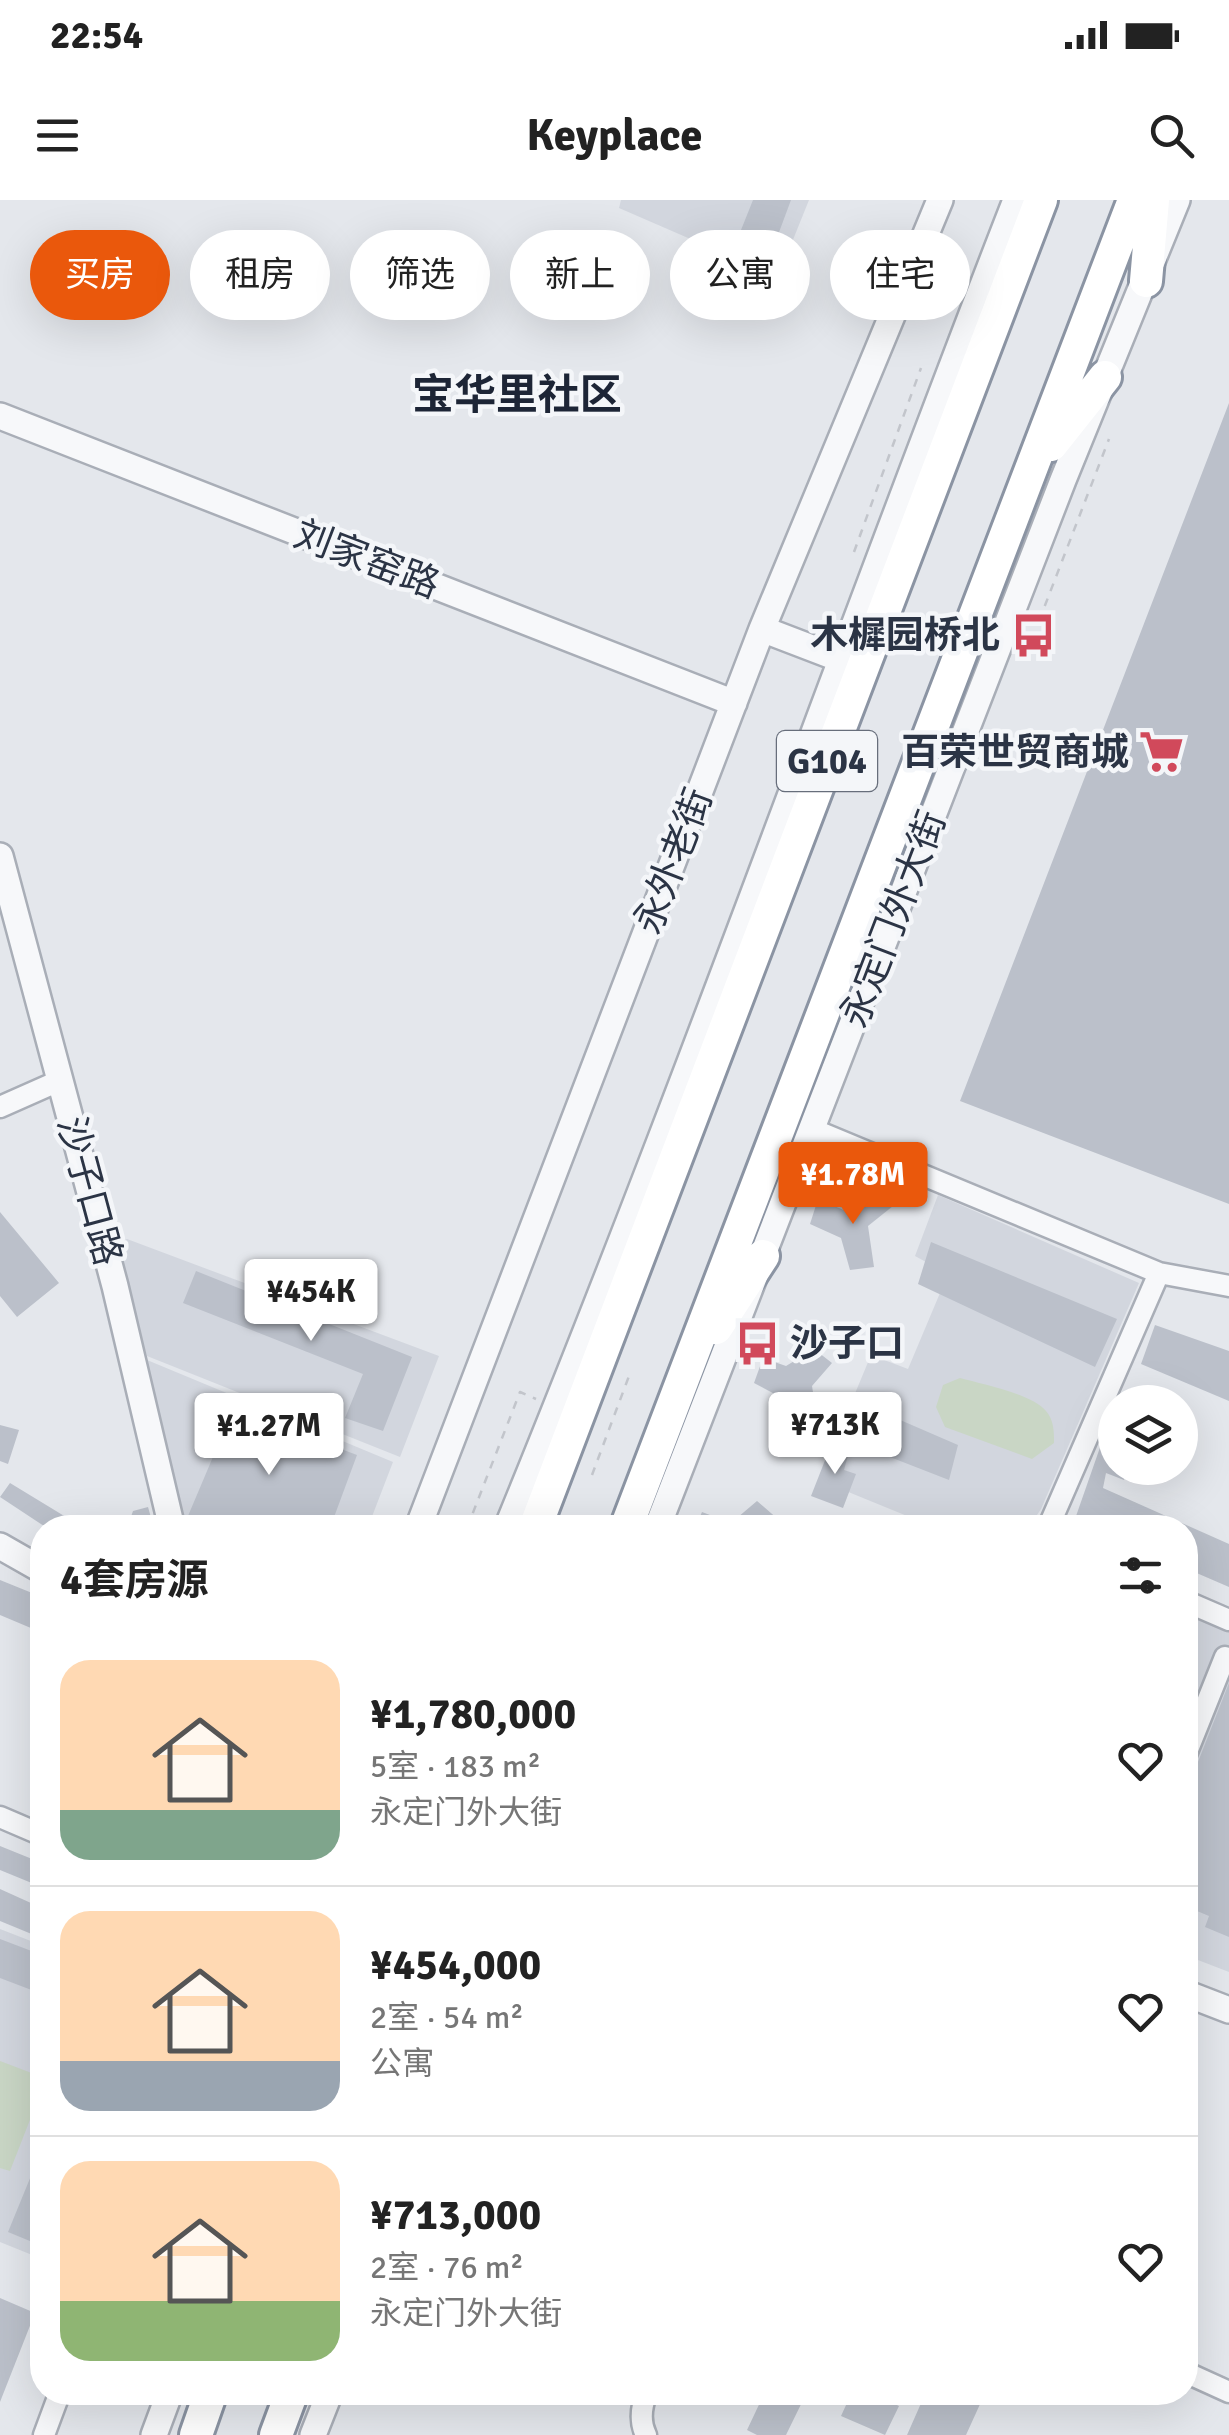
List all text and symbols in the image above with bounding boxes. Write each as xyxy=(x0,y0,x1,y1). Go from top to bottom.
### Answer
text: 22:54 xyxy=(50,12,143,59)
icon: menu xyxy=(30,108,85,163)
text: Keyplace xyxy=(526,108,703,163)
icon: search xyxy=(1144,108,1199,163)
chip: 买房 xyxy=(30,230,170,320)
chip: 租房 xyxy=(190,230,330,320)
chip: 筛选 xyxy=(350,230,490,320)
chip: 新上 xyxy=(510,230,650,320)
chip: 公寓 xyxy=(670,230,810,320)
chip: 住宅 xyxy=(830,230,970,320)
district label: 宝华里社区 xyxy=(412,370,622,421)
street label: 刘家窑路 xyxy=(287,510,446,609)
bus stop icon: 木樨园桥北 xyxy=(1009,611,1057,659)
place label: 木樨园桥北 xyxy=(810,612,1000,659)
supermarket icon: 百荣世贸商城 xyxy=(1138,728,1186,776)
place label: 百荣世贸商城 xyxy=(901,729,1129,776)
road number: G104 xyxy=(777,731,877,791)
street label: 永外老街 xyxy=(624,782,723,941)
street label: 永定门外大街 xyxy=(831,804,956,1034)
street label: 沙子口路 xyxy=(47,1112,132,1271)
pin: ¥1.78M xyxy=(772,1142,934,1227)
text: ¥1.78M xyxy=(801,1155,905,1194)
pin: ¥454K xyxy=(241,1259,381,1344)
text: ¥454K xyxy=(267,1272,355,1311)
bus stop icon: 沙子口 xyxy=(733,1319,781,1367)
place label: 沙子口 xyxy=(790,1320,904,1367)
map controls xyxy=(1098,1385,1198,1485)
button: layers xyxy=(1098,1385,1198,1485)
pin: ¥713K xyxy=(765,1392,905,1477)
pin: ¥1.27M xyxy=(188,1393,350,1478)
text: ¥713K xyxy=(791,1405,879,1444)
text: ¥1.27M xyxy=(217,1406,321,1445)
icon: filters xyxy=(1113,1548,1168,1603)
text: 4套房源 xyxy=(60,1555,209,1606)
text: ¥1,780,000 xyxy=(370,1689,576,1740)
icon: home xyxy=(140,1700,260,1820)
icon: heart xyxy=(1113,1733,1168,1788)
text: 5室 · 183 m² xyxy=(370,1747,541,1786)
text: 永定门外大街 xyxy=(370,1793,562,1832)
text: ¥454,000 xyxy=(370,1940,541,1991)
icon: home xyxy=(140,1951,260,2071)
icon: heart xyxy=(1113,1984,1168,2039)
text: 2室 · 54 m² xyxy=(370,1998,524,2037)
text: 公寓 xyxy=(370,2044,434,2083)
text: ¥713,000 xyxy=(370,2190,541,2241)
icon: home xyxy=(140,2201,260,2321)
icon: heart xyxy=(1113,2234,1168,2289)
text: 2室 · 76 m² xyxy=(370,2248,524,2287)
text: 永定门外大街 xyxy=(370,2294,562,2333)

